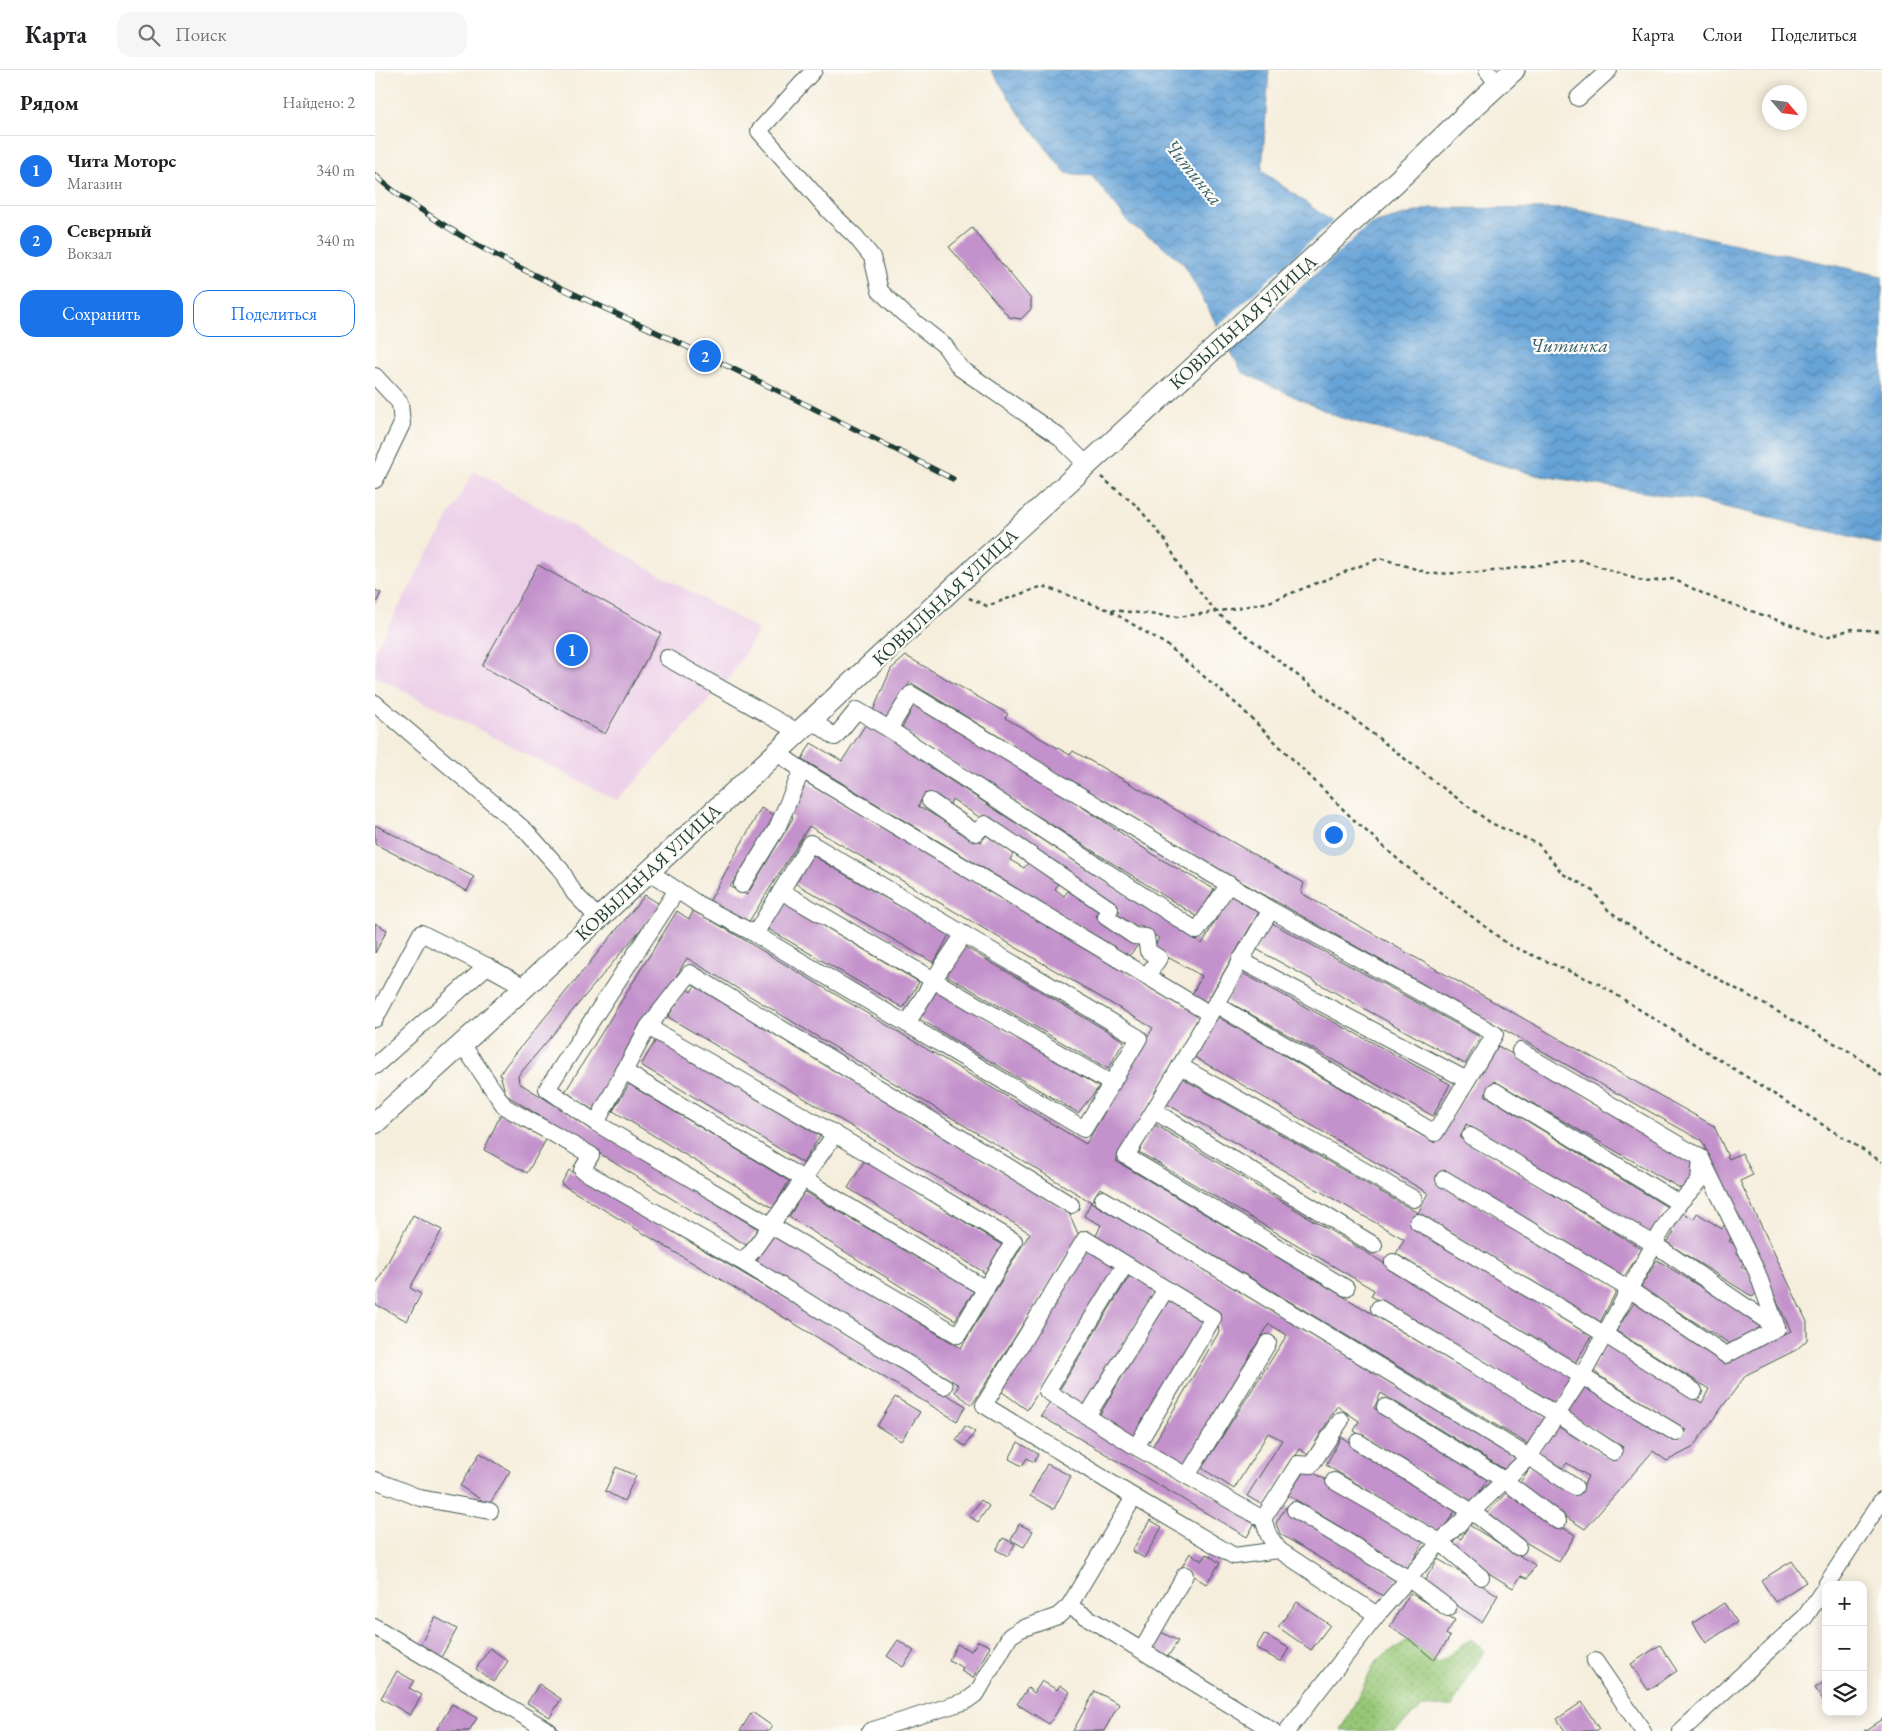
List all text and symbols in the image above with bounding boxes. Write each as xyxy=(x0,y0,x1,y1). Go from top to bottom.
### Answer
search box xyxy=(117,12,467,57)
text: Карта xyxy=(25,19,87,50)
icon: search xyxy=(135,21,163,49)
text: Поиск xyxy=(175,22,227,47)
text: Карта xyxy=(1632,23,1675,46)
text: Слои xyxy=(1703,23,1742,46)
text: Поделиться xyxy=(1770,23,1857,46)
north arrow xyxy=(1762,85,1807,130)
text: Рядом xyxy=(20,89,79,116)
text: Найдено: 2 xyxy=(283,92,355,113)
water label: Читинка xyxy=(1159,133,1229,211)
text: Чита Моторс xyxy=(67,148,176,173)
text: 1 xyxy=(32,160,40,181)
text: 340 m xyxy=(316,160,355,181)
text: Магазин xyxy=(67,173,122,194)
text: Северный xyxy=(67,218,152,243)
text: 2 xyxy=(32,230,40,251)
text: 340 m xyxy=(316,230,355,251)
text: Вокзал xyxy=(67,243,112,264)
street label: КОВЫЛЬНАЯ УЛИЦА xyxy=(1164,248,1323,395)
button: Сохранить xyxy=(20,290,183,337)
button: Поделиться xyxy=(193,290,355,337)
water label: Читинка xyxy=(1530,332,1608,358)
pin: 2 xyxy=(689,337,721,375)
street label: КОВЫЛЬНАЯ УЛИЦА xyxy=(867,522,1024,671)
pin: 1 xyxy=(556,631,588,669)
street label: КОВЫЛЬНАЯ УЛИЦА xyxy=(570,797,727,946)
your location xyxy=(1321,822,1347,848)
map controls xyxy=(1822,1581,1867,1716)
button: + xyxy=(1822,1581,1867,1626)
button: − xyxy=(1822,1626,1867,1671)
button: layers xyxy=(1822,1671,1867,1716)

